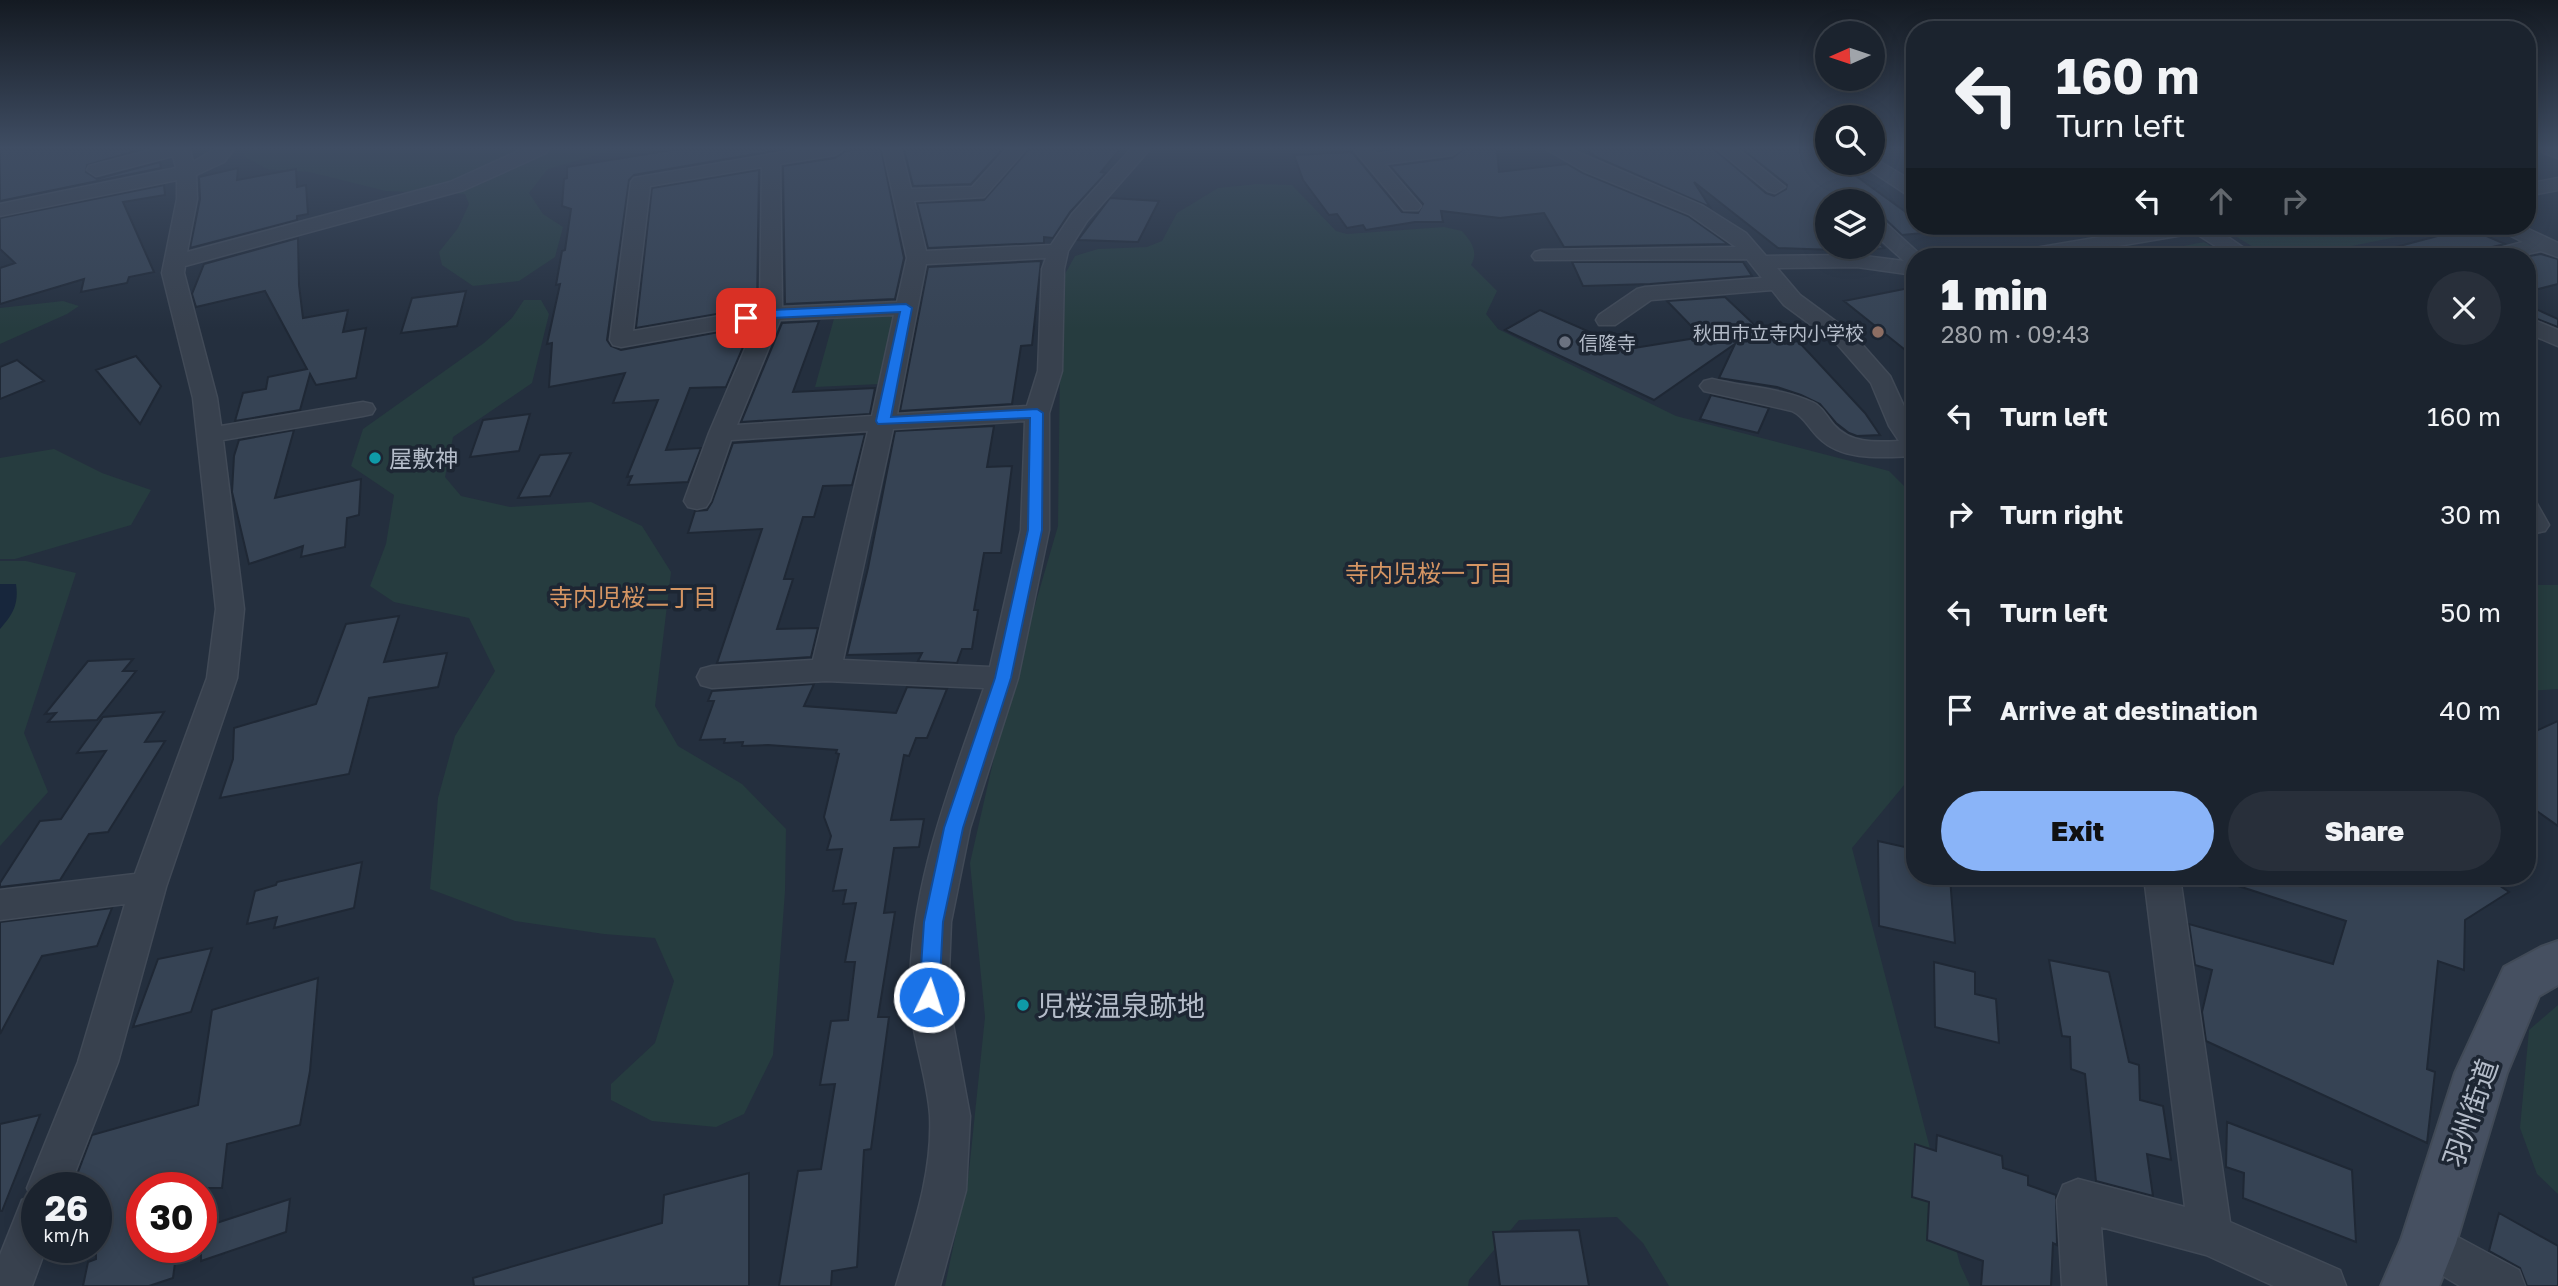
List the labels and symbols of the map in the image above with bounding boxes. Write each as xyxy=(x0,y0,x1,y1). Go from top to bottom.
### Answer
north arrow xyxy=(1815,21,1885,91)
pin xyxy=(716,288,776,348)
place label: 秋田市立寺内小学校 xyxy=(1693,321,1864,344)
marker: 秋田市立寺内小学校 xyxy=(1870,324,1886,340)
place label: 信隆寺 xyxy=(1579,331,1636,354)
marker: 信隆寺 xyxy=(1557,334,1573,350)
place label: 屋敷神 xyxy=(389,444,458,472)
marker: 屋敷神 xyxy=(367,450,383,466)
district label: 寺内児桜一丁目 xyxy=(1345,558,1513,587)
district label: 寺内児桜二丁目 xyxy=(549,582,717,611)
position arrow xyxy=(892,960,966,1034)
place label: 児桜温泉跡地 xyxy=(1037,989,1205,1022)
marker: 児桜温泉跡地 xyxy=(1015,997,1031,1013)
street label: 羽州街道 xyxy=(2436,1055,2504,1171)
speed limit sign: 30 xyxy=(126,1172,217,1263)

